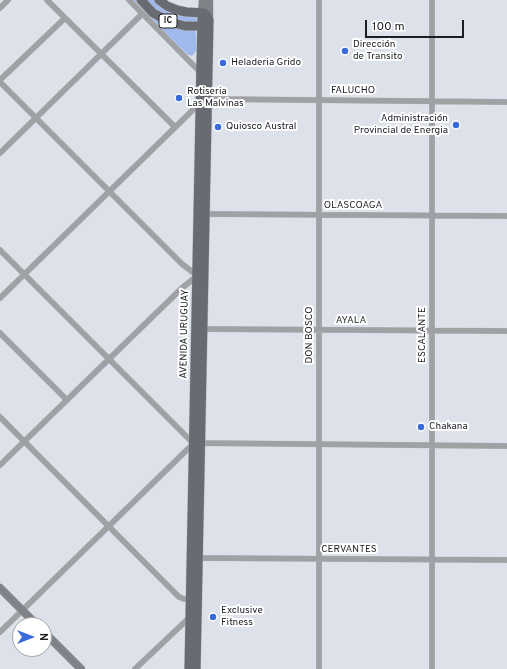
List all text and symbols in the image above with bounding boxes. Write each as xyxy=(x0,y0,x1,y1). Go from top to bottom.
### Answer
scale bar xyxy=(367,12,466,38)
road number: IC xyxy=(159,14,177,28)
text: 100 m xyxy=(372,19,405,35)
place label: Dirección de Transito xyxy=(353,39,403,62)
marker: Dirección de Transito xyxy=(340,46,350,56)
place label: Heladeria Grido xyxy=(231,57,301,69)
marker: Heladeria Grido xyxy=(218,58,228,68)
street label: FALUCHO xyxy=(331,85,375,97)
place label: Rotiseria Las Malvinas xyxy=(187,86,244,110)
marker: Rotiseria Las Malvinas xyxy=(174,93,184,103)
place label: Administración Provincial de Energia xyxy=(354,113,448,136)
marker: Administración Provincial de Energia xyxy=(451,120,461,130)
place label: Quiosco Austral xyxy=(226,121,296,133)
marker: Quiosco Austral xyxy=(213,122,223,132)
street label: OLASCOAGA xyxy=(324,200,382,212)
street label: AVENIDA URUGUAY xyxy=(178,289,192,379)
street label: DON BOSCO xyxy=(304,307,316,363)
street label: ESCALANTE xyxy=(417,307,429,363)
street label: AYALA xyxy=(336,315,366,327)
place label: Chakana xyxy=(429,421,468,433)
marker: Chakana xyxy=(416,422,426,432)
street label: CERVANTES xyxy=(321,544,377,556)
place label: Exclusive Fitness xyxy=(221,605,263,628)
marker: Exclusive Fitness xyxy=(208,612,218,622)
north arrow xyxy=(12,617,52,657)
text: N xyxy=(36,633,50,641)

